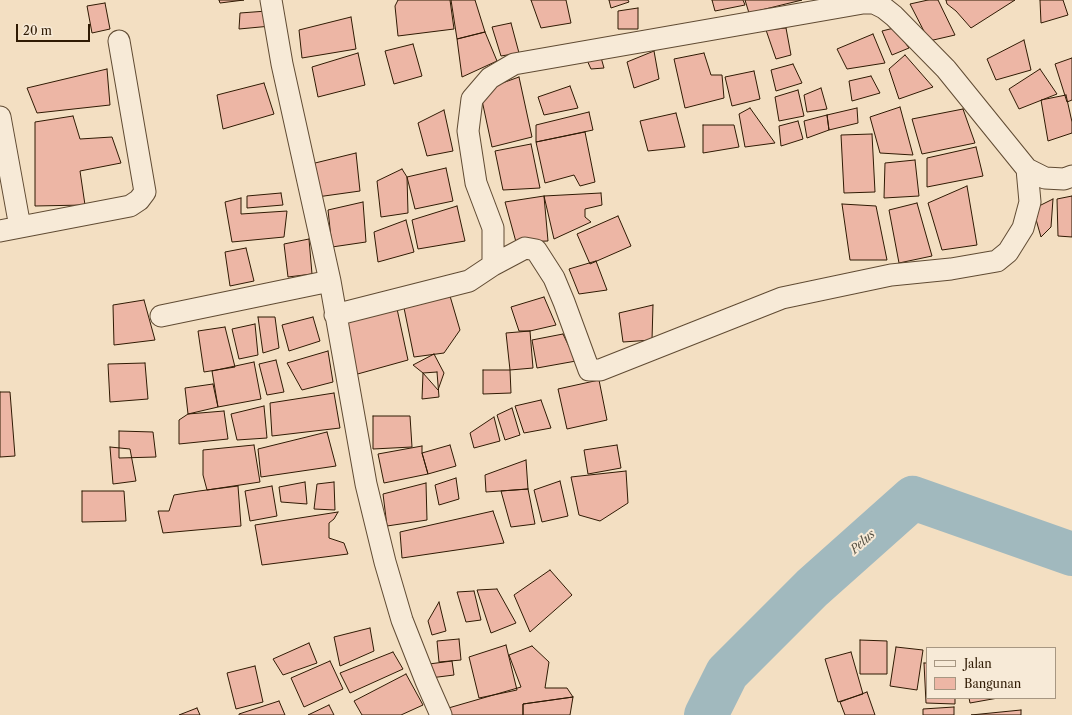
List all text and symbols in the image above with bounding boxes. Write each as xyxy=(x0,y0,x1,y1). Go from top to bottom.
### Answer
scale bar xyxy=(18,16,92,42)
text: 20 m xyxy=(23,23,52,38)
water label: Pelus xyxy=(848,527,878,557)
legend xyxy=(926,647,1056,699)
text: Jalan xyxy=(964,656,992,671)
text: Bangunan xyxy=(964,676,1021,691)

